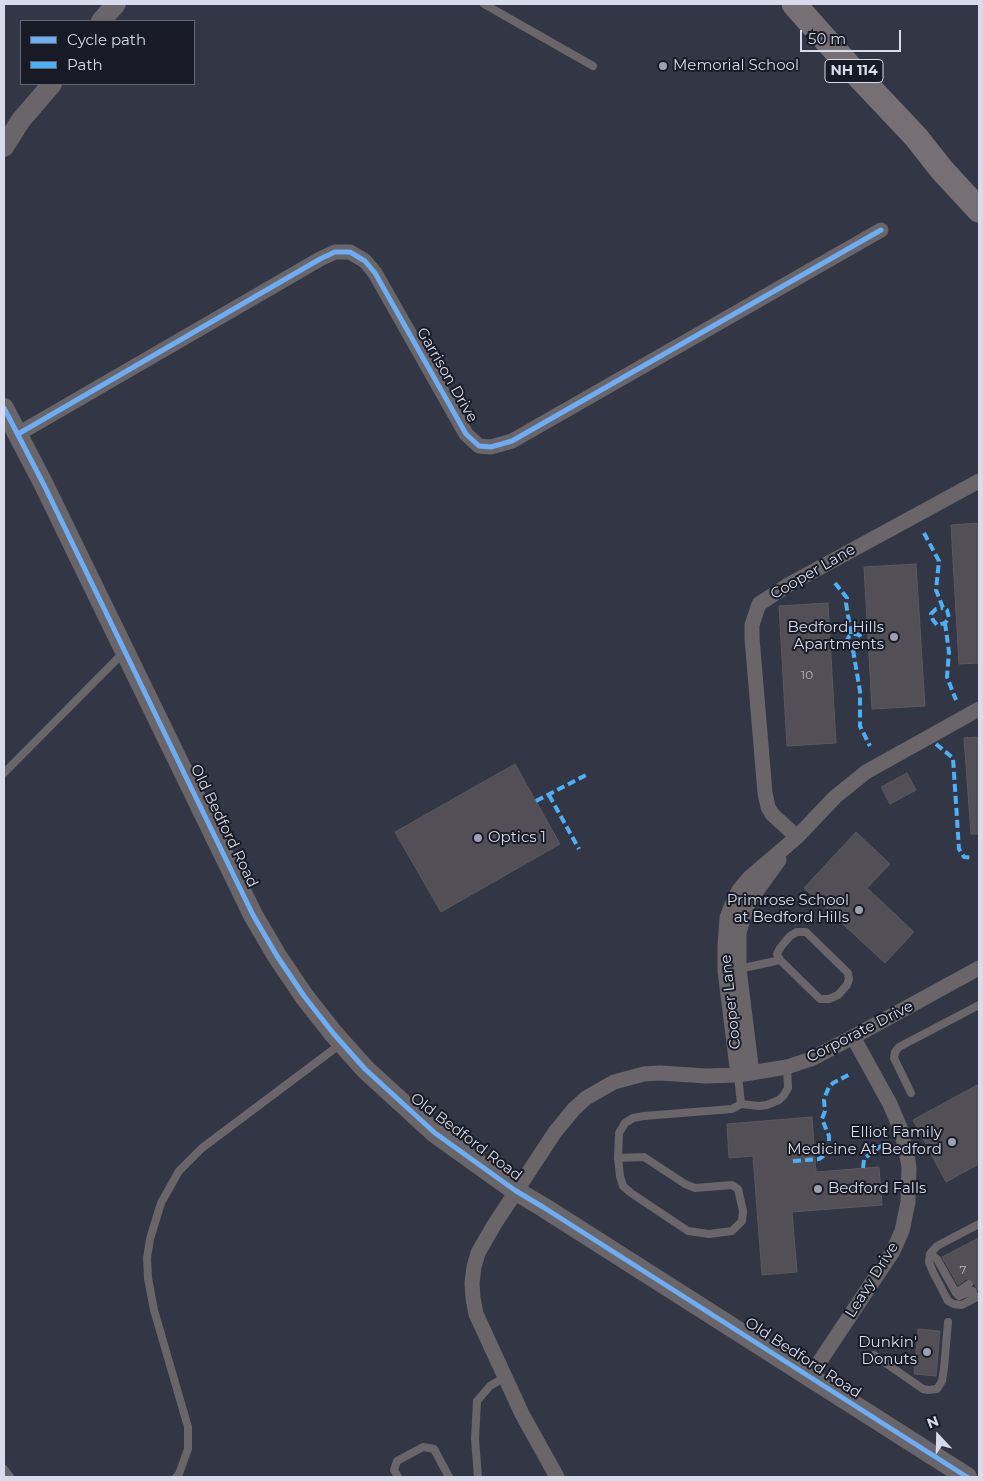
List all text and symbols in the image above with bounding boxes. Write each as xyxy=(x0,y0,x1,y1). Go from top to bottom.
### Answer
legend xyxy=(20,20,195,85)
scale bar xyxy=(803,20,904,52)
text: 50 m xyxy=(808,29,846,48)
text: Cycle path xyxy=(67,30,146,49)
text: Path xyxy=(67,55,103,74)
place label: Memorial School xyxy=(673,57,799,75)
road number: NH 114 xyxy=(825,59,883,82)
marker: Memorial School xyxy=(657,60,669,72)
street label: Garrison Drive xyxy=(413,324,481,426)
street label: Cooper Lane xyxy=(767,540,859,604)
place label: Bedford Hills Apartments xyxy=(788,619,884,654)
marker: Bedford Hills Apartments xyxy=(888,631,900,643)
house number: 10 xyxy=(801,668,813,682)
street label: Old Bedford Road xyxy=(186,761,262,891)
place label: Optics 1 xyxy=(488,829,546,847)
marker: Optics 1 xyxy=(472,832,484,844)
place label: Primrose School at Bedford Hills xyxy=(727,892,849,927)
marker: Primrose School at Bedford Hills xyxy=(853,904,865,916)
street label: Cooper Lane xyxy=(717,954,745,1050)
street label: Corporate Drive xyxy=(804,997,916,1067)
street label: Old Bedford Road xyxy=(407,1089,525,1185)
place label: Elliot Family Medicine At Bedford xyxy=(787,1124,942,1159)
marker: Elliot Family Medicine At Bedford xyxy=(946,1136,958,1148)
place label: Bedford Falls xyxy=(828,1180,926,1198)
marker: Bedford Falls xyxy=(812,1183,824,1195)
street label: Leavy Drive xyxy=(842,1239,902,1321)
house number: 7 xyxy=(959,1263,967,1277)
street label: Old Bedford Road xyxy=(742,1314,864,1402)
place label: Dunkin' Donuts xyxy=(858,1334,917,1369)
marker: Dunkin' Donuts xyxy=(921,1346,933,1358)
north arrow xyxy=(913,1411,963,1461)
text: N xyxy=(924,1412,941,1432)

